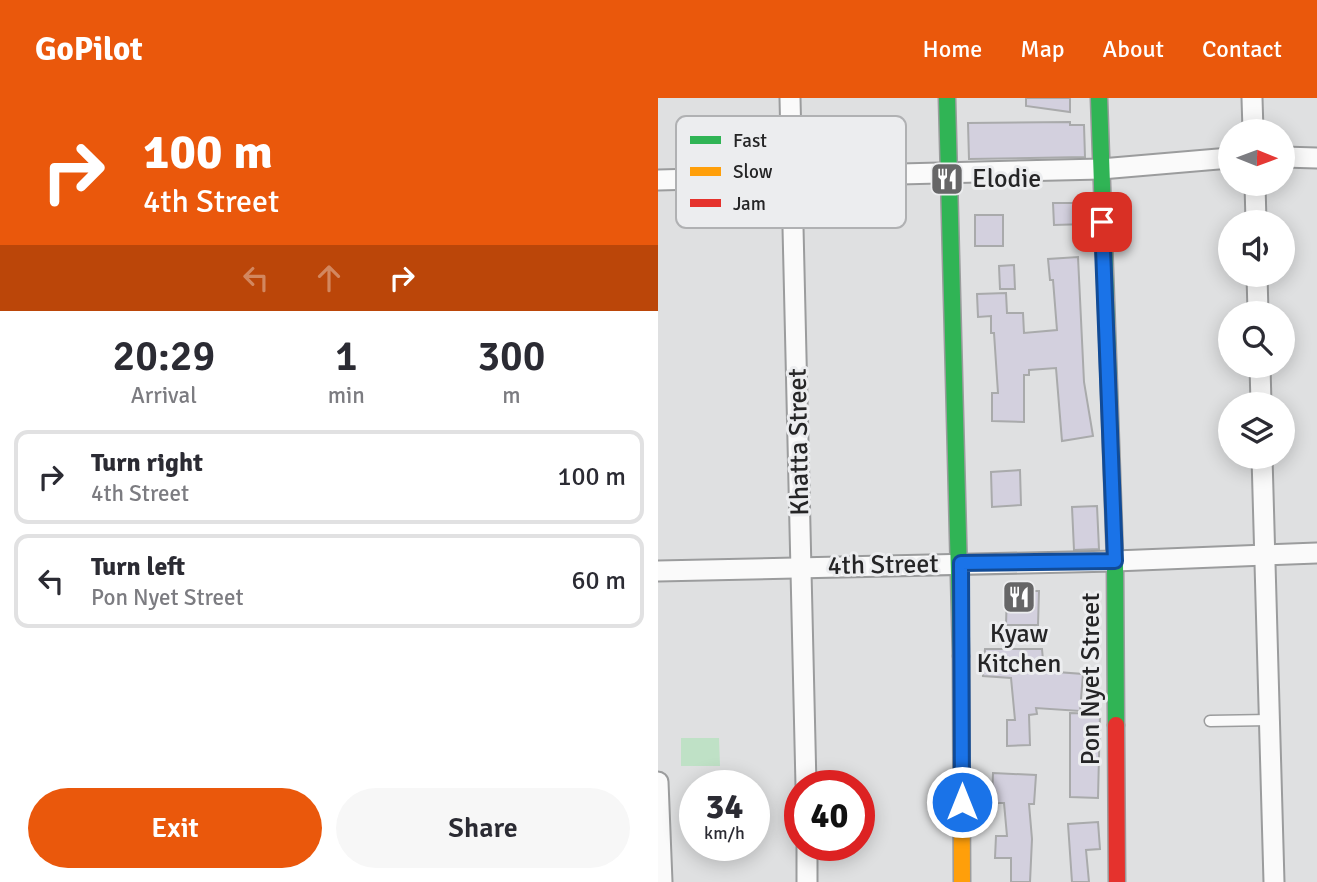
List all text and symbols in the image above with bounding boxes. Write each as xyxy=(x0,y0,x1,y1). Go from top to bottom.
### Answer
text: GoPilot xyxy=(35,29,143,70)
text: Home xyxy=(922,34,982,64)
text: Map xyxy=(1020,34,1065,64)
text: About xyxy=(1103,34,1164,64)
text: Contact xyxy=(1202,34,1282,64)
legend xyxy=(676,116,906,228)
north arrow xyxy=(1218,119,1295,196)
map controls xyxy=(1218,119,1295,469)
text: 100 m xyxy=(143,122,273,182)
icon: right xyxy=(28,126,119,217)
text: Fast xyxy=(733,129,767,153)
text: Slow xyxy=(733,160,773,184)
restaurant icon: Elodie xyxy=(928,160,966,198)
place label: Elodie xyxy=(972,163,1041,195)
text: 4th Street xyxy=(143,182,279,221)
text: Jam xyxy=(733,192,766,216)
pin xyxy=(1072,192,1132,252)
icon: arrive xyxy=(1083,203,1121,241)
button: sound xyxy=(1218,210,1295,287)
icon: left xyxy=(237,259,275,297)
icon: ahead xyxy=(310,259,348,297)
icon: right xyxy=(383,259,421,297)
button: search xyxy=(1218,301,1295,378)
text: 20:29 xyxy=(113,331,215,382)
text: 1 xyxy=(335,331,358,382)
text: 300 xyxy=(477,331,545,382)
street label: Khatta Street xyxy=(782,368,816,516)
text: Arrival xyxy=(131,381,197,410)
text: min xyxy=(328,381,365,410)
text: m xyxy=(502,381,521,410)
button: layers xyxy=(1218,392,1295,469)
text: Turn right xyxy=(91,447,203,479)
icon: right xyxy=(32,458,70,496)
text: 100 m xyxy=(557,461,626,493)
text: 4th Street xyxy=(91,479,189,508)
street label: 4th Street xyxy=(827,548,939,582)
text: Turn left xyxy=(91,551,185,583)
icon: left xyxy=(32,562,70,600)
text: 60 m xyxy=(571,565,626,597)
restaurant icon: Kyaw Kitchen xyxy=(1000,578,1038,616)
text: Pon Nyet Street xyxy=(91,583,244,612)
street label: Pon Nyet Street xyxy=(1075,593,1107,765)
place label: Kyaw Kitchen xyxy=(977,618,1061,680)
position arrow xyxy=(925,765,999,839)
speed limit sign: 40 xyxy=(784,770,875,861)
text: 34 xyxy=(706,785,743,828)
button: Exit xyxy=(28,788,322,868)
button: Share xyxy=(336,788,630,868)
text: km/h xyxy=(704,822,745,844)

